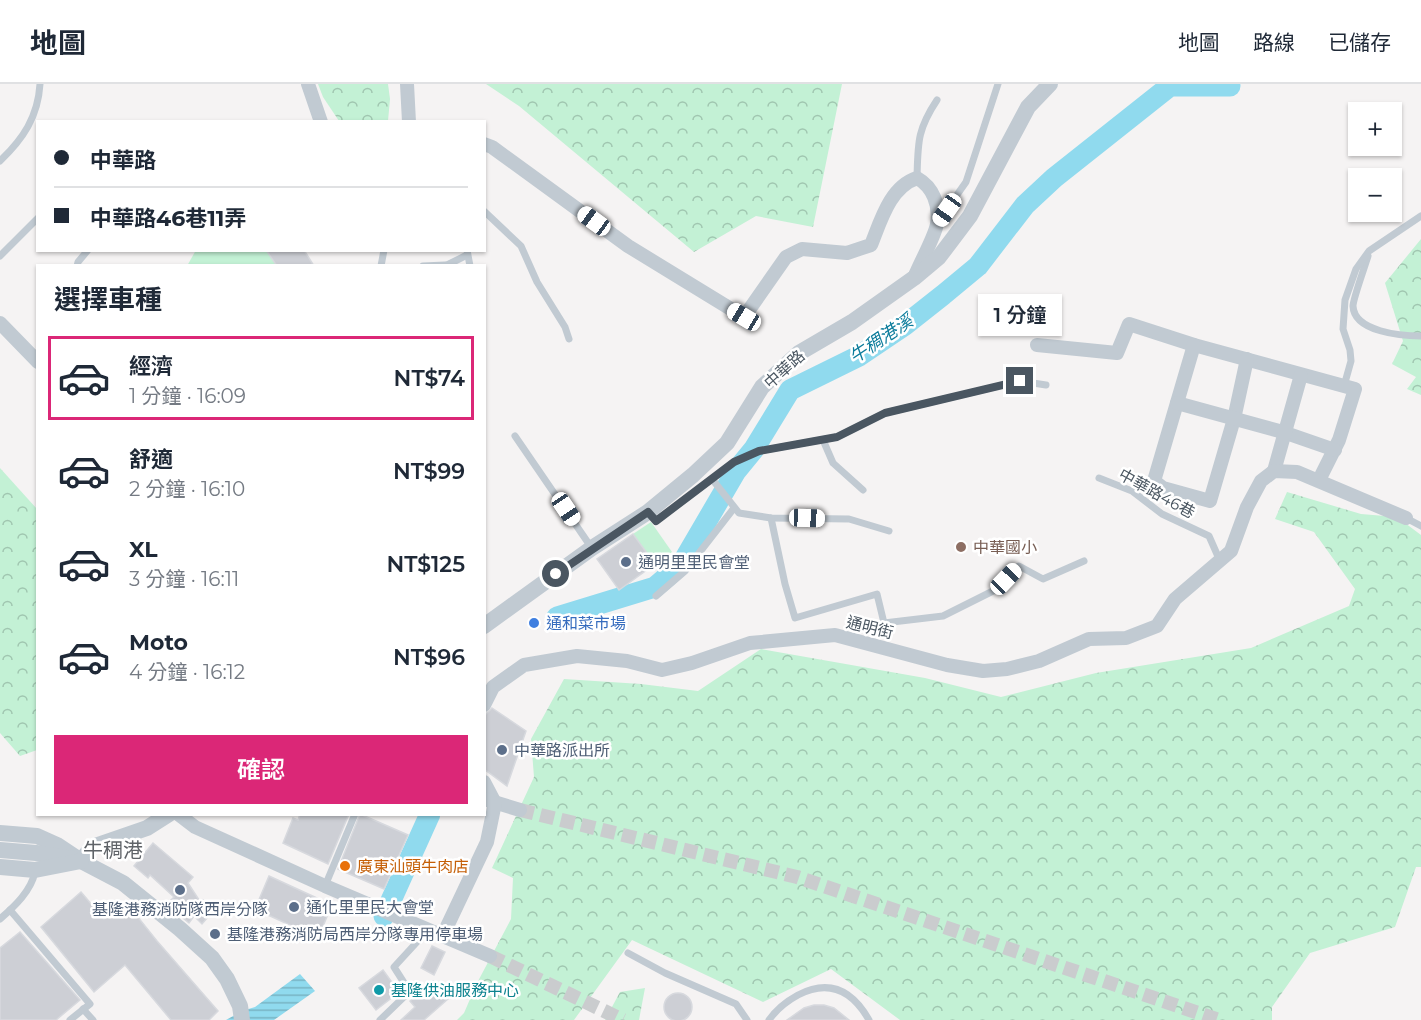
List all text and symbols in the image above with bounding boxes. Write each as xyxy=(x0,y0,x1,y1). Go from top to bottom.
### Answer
text: 地圖 xyxy=(30,26,86,60)
text: 地圖 xyxy=(1178,30,1220,55)
text: 路線 xyxy=(1253,30,1295,55)
text: 已儲存 xyxy=(1328,30,1391,55)
map controls xyxy=(1348,102,1402,222)
button: + xyxy=(1348,102,1402,156)
text: 中華路 xyxy=(90,147,156,174)
button: − xyxy=(1348,168,1402,222)
car xyxy=(929,190,965,230)
car xyxy=(574,203,614,239)
text: 中華路46巷11弄 xyxy=(90,205,246,232)
text: 選擇車種 xyxy=(54,283,162,316)
callout: 1 分鐘 xyxy=(978,294,1062,336)
car xyxy=(724,300,764,334)
text: 1 分鐘 xyxy=(993,303,1047,327)
water label: 牛稠港溪 xyxy=(845,308,919,368)
street label: 中華路 xyxy=(760,346,809,392)
icon: car xyxy=(57,351,111,405)
text: 經濟 xyxy=(129,353,173,380)
text: NT$74 xyxy=(394,365,465,392)
route end xyxy=(1006,367,1033,394)
text: 1 分鐘 · 16:09 xyxy=(129,384,246,408)
icon: car xyxy=(57,444,111,498)
text: 舒適 xyxy=(129,446,173,473)
text: NT$99 xyxy=(393,458,465,485)
street label: 中華路46巷 xyxy=(1115,465,1198,522)
text: 2 分鐘 · 16:10 xyxy=(129,477,245,501)
car xyxy=(548,489,584,529)
car xyxy=(789,508,825,528)
text: XL xyxy=(129,536,158,563)
icon: car xyxy=(57,537,111,591)
place label: 中華國小 xyxy=(973,538,1037,557)
marker: 中華國小 xyxy=(954,540,968,554)
text: NT$125 xyxy=(386,551,465,578)
place label: 通明里里民會堂 xyxy=(638,553,750,572)
marker: 通明里里民會堂 xyxy=(619,555,633,569)
route start xyxy=(542,560,569,587)
car xyxy=(987,560,1025,598)
text: 3 分鐘 · 16:11 xyxy=(129,567,239,591)
street label: 通明街 xyxy=(844,612,895,643)
place label: 通和菜市場 xyxy=(546,614,626,633)
marker: 通和菜市場 xyxy=(527,616,541,630)
text: Moto xyxy=(129,629,188,656)
icon: car xyxy=(57,630,111,684)
text: NT$96 xyxy=(393,644,465,671)
text: 4 分鐘 · 16:12 xyxy=(129,660,245,684)
button: 確認 xyxy=(54,735,468,804)
place label: 中華路派出所 xyxy=(514,741,610,760)
marker: 中華路派出所 xyxy=(495,743,509,757)
district label: 牛稠港 xyxy=(83,838,143,862)
place label: 廣東汕頭牛肉店 xyxy=(357,857,469,876)
marker: 廣東汕頭牛肉店 xyxy=(338,859,352,873)
marker: 基隆港務消防隊西岸分隊 xyxy=(173,883,187,897)
place label: 通化里里民大會堂 xyxy=(306,898,434,917)
place label: 基隆港務消防隊西岸分隊 xyxy=(92,900,268,919)
marker: 通化里里民大會堂 xyxy=(287,900,301,914)
place label: 基隆港務消防局西岸分隊專用停車場 xyxy=(227,925,483,944)
marker: 基隆港務消防局西岸分隊專用停車場 xyxy=(208,927,222,941)
place label: 基隆供油服務中心 xyxy=(391,981,519,1000)
marker: 基隆供油服務中心 xyxy=(372,983,386,997)

